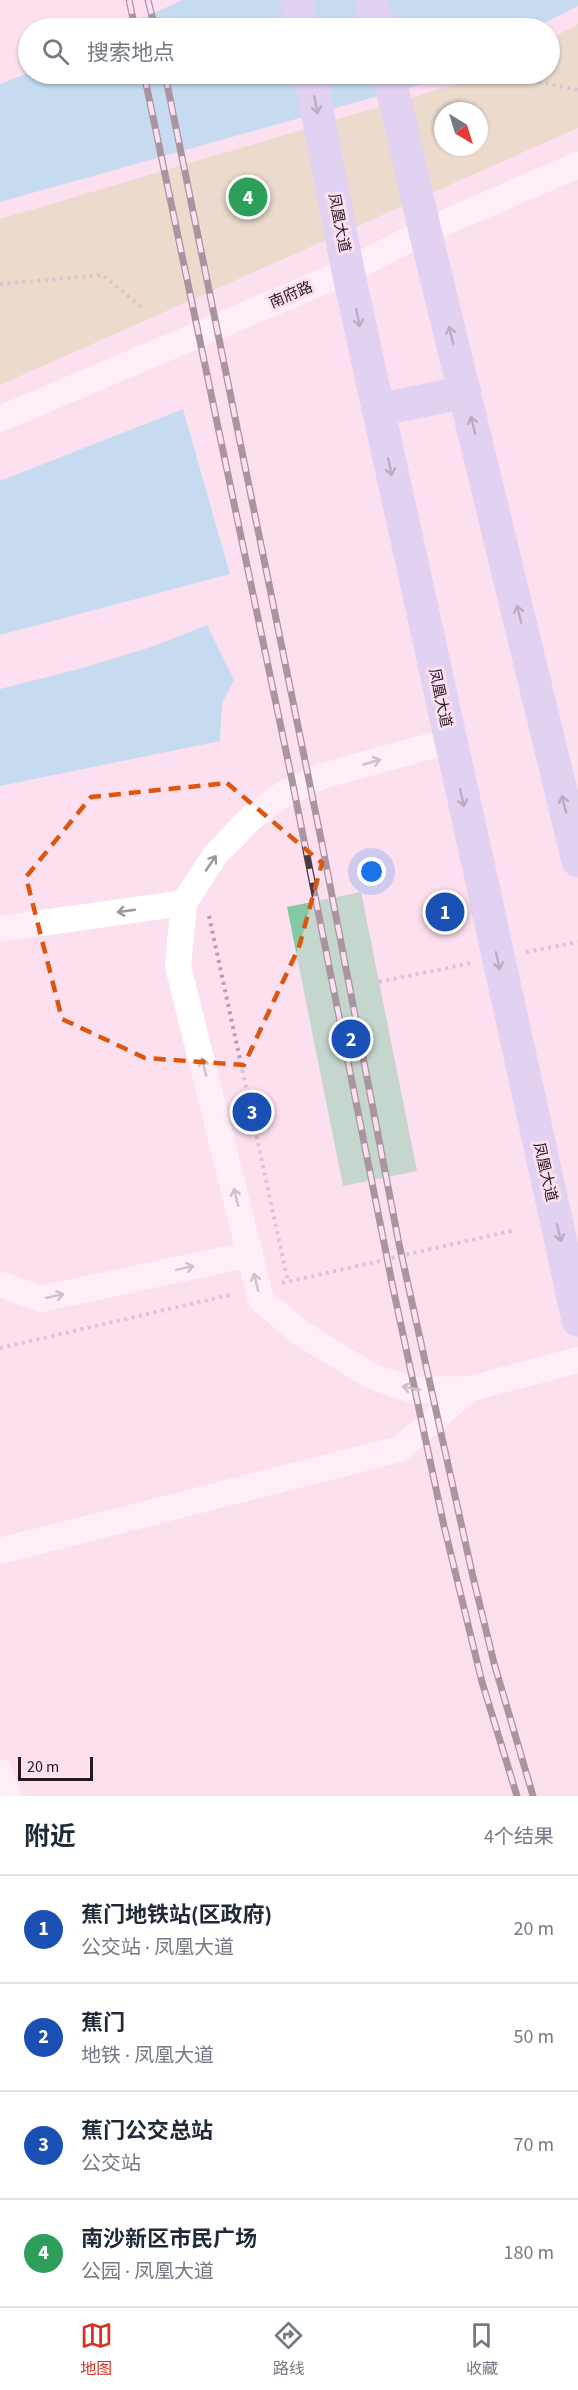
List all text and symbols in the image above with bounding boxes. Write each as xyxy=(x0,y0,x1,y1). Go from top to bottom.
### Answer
search box xyxy=(18,18,560,84)
icon: search xyxy=(39,35,72,68)
text: 搜索地点 xyxy=(87,37,175,69)
one-way arrow xyxy=(311,95,322,115)
north arrow xyxy=(434,102,488,156)
pin: 4 xyxy=(228,174,268,220)
street label: 凤凰大道 xyxy=(323,192,355,254)
street label: 南府路 xyxy=(266,277,316,313)
one-way arrow xyxy=(353,308,364,328)
one-way arrow xyxy=(444,326,456,345)
one-way arrow xyxy=(467,416,479,435)
one-way arrow xyxy=(385,457,397,476)
one-way arrow xyxy=(512,605,524,624)
street label: 凤凰大道 xyxy=(423,666,457,730)
one-way arrow xyxy=(362,756,381,767)
one-way arrow xyxy=(457,788,468,807)
one-way arrow xyxy=(558,795,570,814)
one-way arrow xyxy=(205,855,217,871)
your location xyxy=(357,857,386,886)
pin: 1 xyxy=(426,890,464,934)
one-way arrow xyxy=(117,906,137,917)
one-way arrow xyxy=(493,951,505,970)
pin: 2 xyxy=(332,1016,370,1062)
one-way arrow xyxy=(197,1058,209,1077)
pin: 3 xyxy=(232,1090,272,1134)
street label: 凤凰大道 xyxy=(528,1140,562,1204)
one-way arrow xyxy=(229,1188,241,1207)
one-way arrow xyxy=(553,1223,565,1242)
one-way arrow xyxy=(175,1262,194,1273)
one-way arrow xyxy=(250,1272,262,1291)
one-way arrow xyxy=(45,1290,65,1301)
one-way arrow xyxy=(402,1382,421,1393)
scale bar xyxy=(18,1754,93,1782)
text: 20 m xyxy=(27,1756,59,1778)
text: 附近 xyxy=(24,1818,76,1855)
text: 4个结果 xyxy=(484,1823,554,1851)
text: 蕉门地铁站(区政府) xyxy=(81,1899,272,1931)
text: 1 xyxy=(38,1915,49,1943)
text: 20 m xyxy=(514,1915,554,1943)
text: 公交站 · 凤凰大道 xyxy=(81,1934,234,1962)
text: 蕉门 xyxy=(81,2007,125,2039)
text: 2 xyxy=(38,2023,49,2051)
text: 50 m xyxy=(514,2023,554,2051)
text: 地铁 · 凤凰大道 xyxy=(81,2042,214,2070)
text: 蕉门公交总站 xyxy=(81,2115,213,2147)
text: 3 xyxy=(38,2131,49,2159)
text: 70 m xyxy=(514,2131,554,2159)
text: 公交站 xyxy=(81,2150,141,2178)
text: 南沙新区市民广场 xyxy=(81,2223,257,2255)
text: 4 xyxy=(38,2239,49,2267)
text: 180 m xyxy=(504,2239,554,2267)
text: 公园 · 凤凰大道 xyxy=(81,2258,214,2286)
tab: 地图 xyxy=(80,2319,113,2380)
tab: 路线 xyxy=(272,2319,305,2380)
tab: 收藏 xyxy=(465,2319,498,2380)

